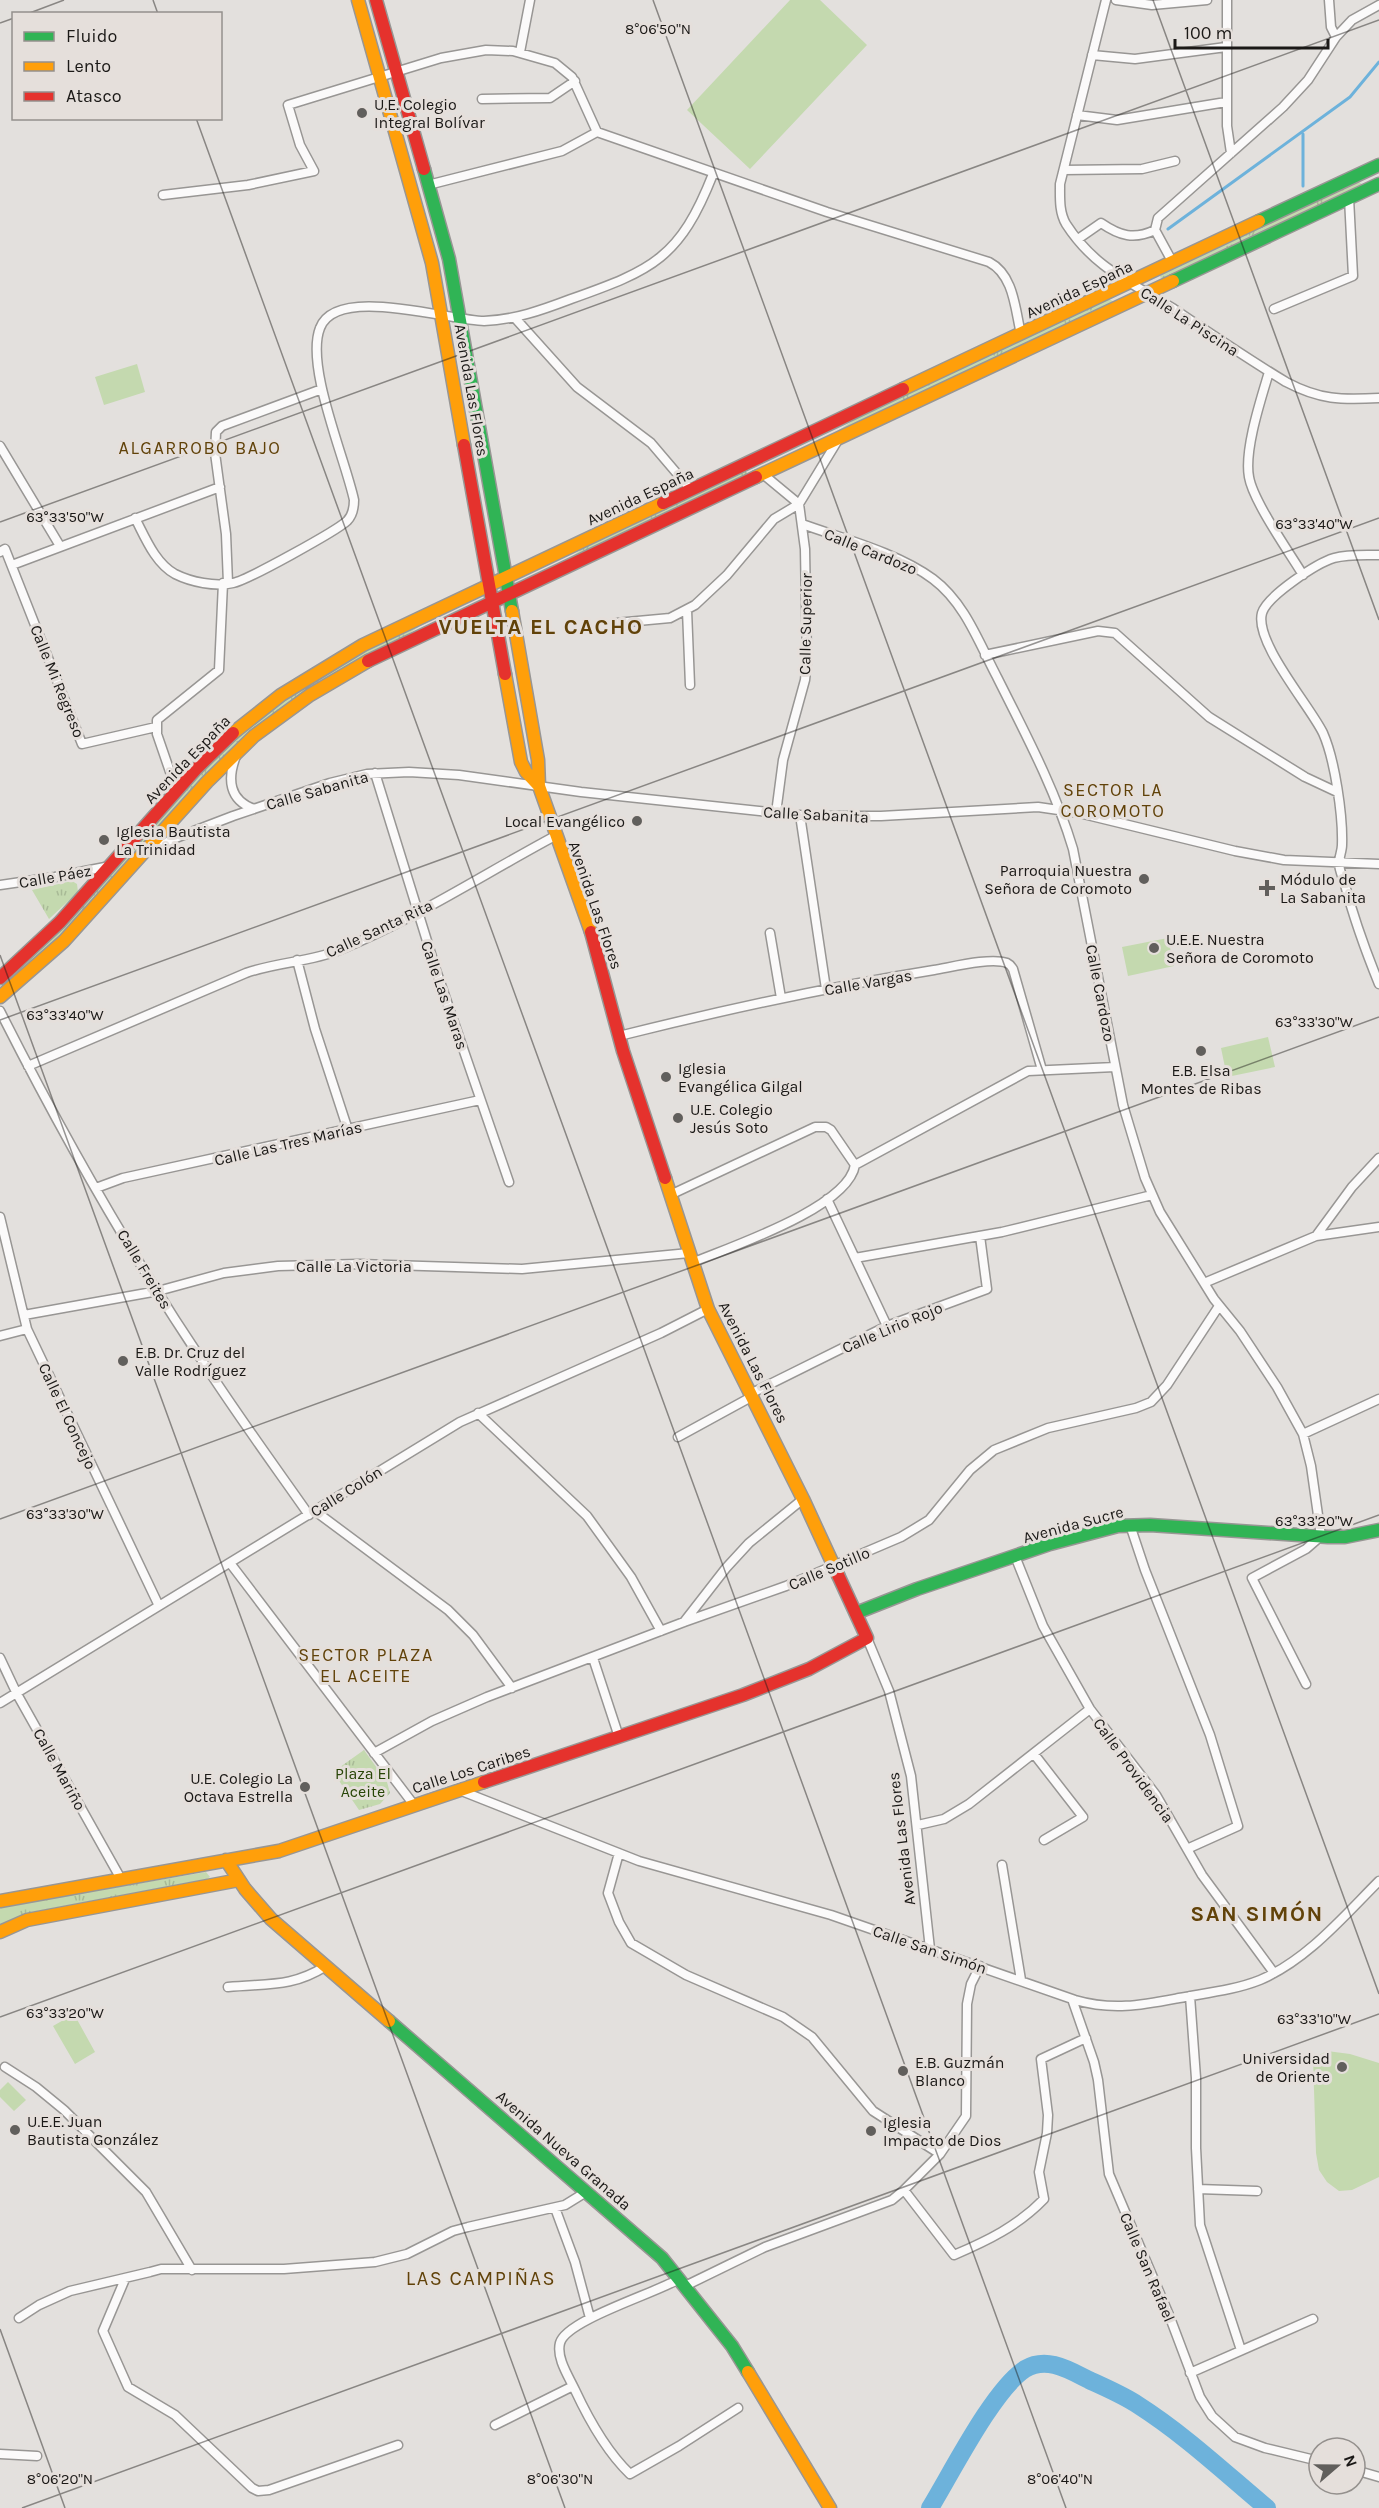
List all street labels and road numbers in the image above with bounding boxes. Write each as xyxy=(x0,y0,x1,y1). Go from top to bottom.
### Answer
street label: Avenida España xyxy=(1023,256,1136,322)
street label: Calle La Piscina xyxy=(1137,283,1242,360)
street label: Avenida Las Flores xyxy=(451,322,493,458)
street label: Avenida España xyxy=(584,463,697,529)
street label: Calle Cardozo xyxy=(822,524,920,579)
street label: Calle Superior xyxy=(795,573,816,675)
street label: Calle Mi Regreso xyxy=(26,622,89,740)
street label: Avenida España xyxy=(140,711,234,808)
street label: Calle Sabanita xyxy=(264,767,371,814)
street label: Calle Sabanita xyxy=(763,802,869,827)
street label: Avenida Las Flores xyxy=(565,839,626,972)
street label: Calle Páez xyxy=(17,861,93,892)
street label: Calle Santa Rita xyxy=(323,895,436,962)
street label: Calle Las Maras xyxy=(417,938,472,1052)
street label: Calle Cardozo xyxy=(1082,943,1119,1043)
street label: Calle Vargas xyxy=(823,965,913,1000)
street label: Calle Las Tres Marías xyxy=(212,1117,364,1170)
street label: Calle Freites xyxy=(113,1226,176,1312)
street label: Calle La Victoria xyxy=(296,1257,412,1276)
street label: Avenida Las Flores xyxy=(715,1298,792,1426)
street label: Calle Lirio Rojo xyxy=(839,1298,945,1357)
street label: Calle El Concejo xyxy=(35,1360,101,1472)
street label: Calle Colón xyxy=(307,1462,386,1521)
street label: Avenida Sucre xyxy=(1021,1502,1125,1547)
street label: Calle Sotillo xyxy=(786,1543,873,1594)
street label: Calle Providencia xyxy=(1089,1714,1178,1826)
street label: Calle Mariño xyxy=(29,1725,90,1814)
street label: Calle Los Caribes xyxy=(410,1741,533,1798)
street label: Avenida Las Flores xyxy=(884,1771,919,1907)
street label: Calle San Simón xyxy=(870,1921,989,1978)
street label: Avenida Nueva Granada xyxy=(492,2087,635,2214)
street label: Calle San Rafael xyxy=(1116,2210,1179,2325)

